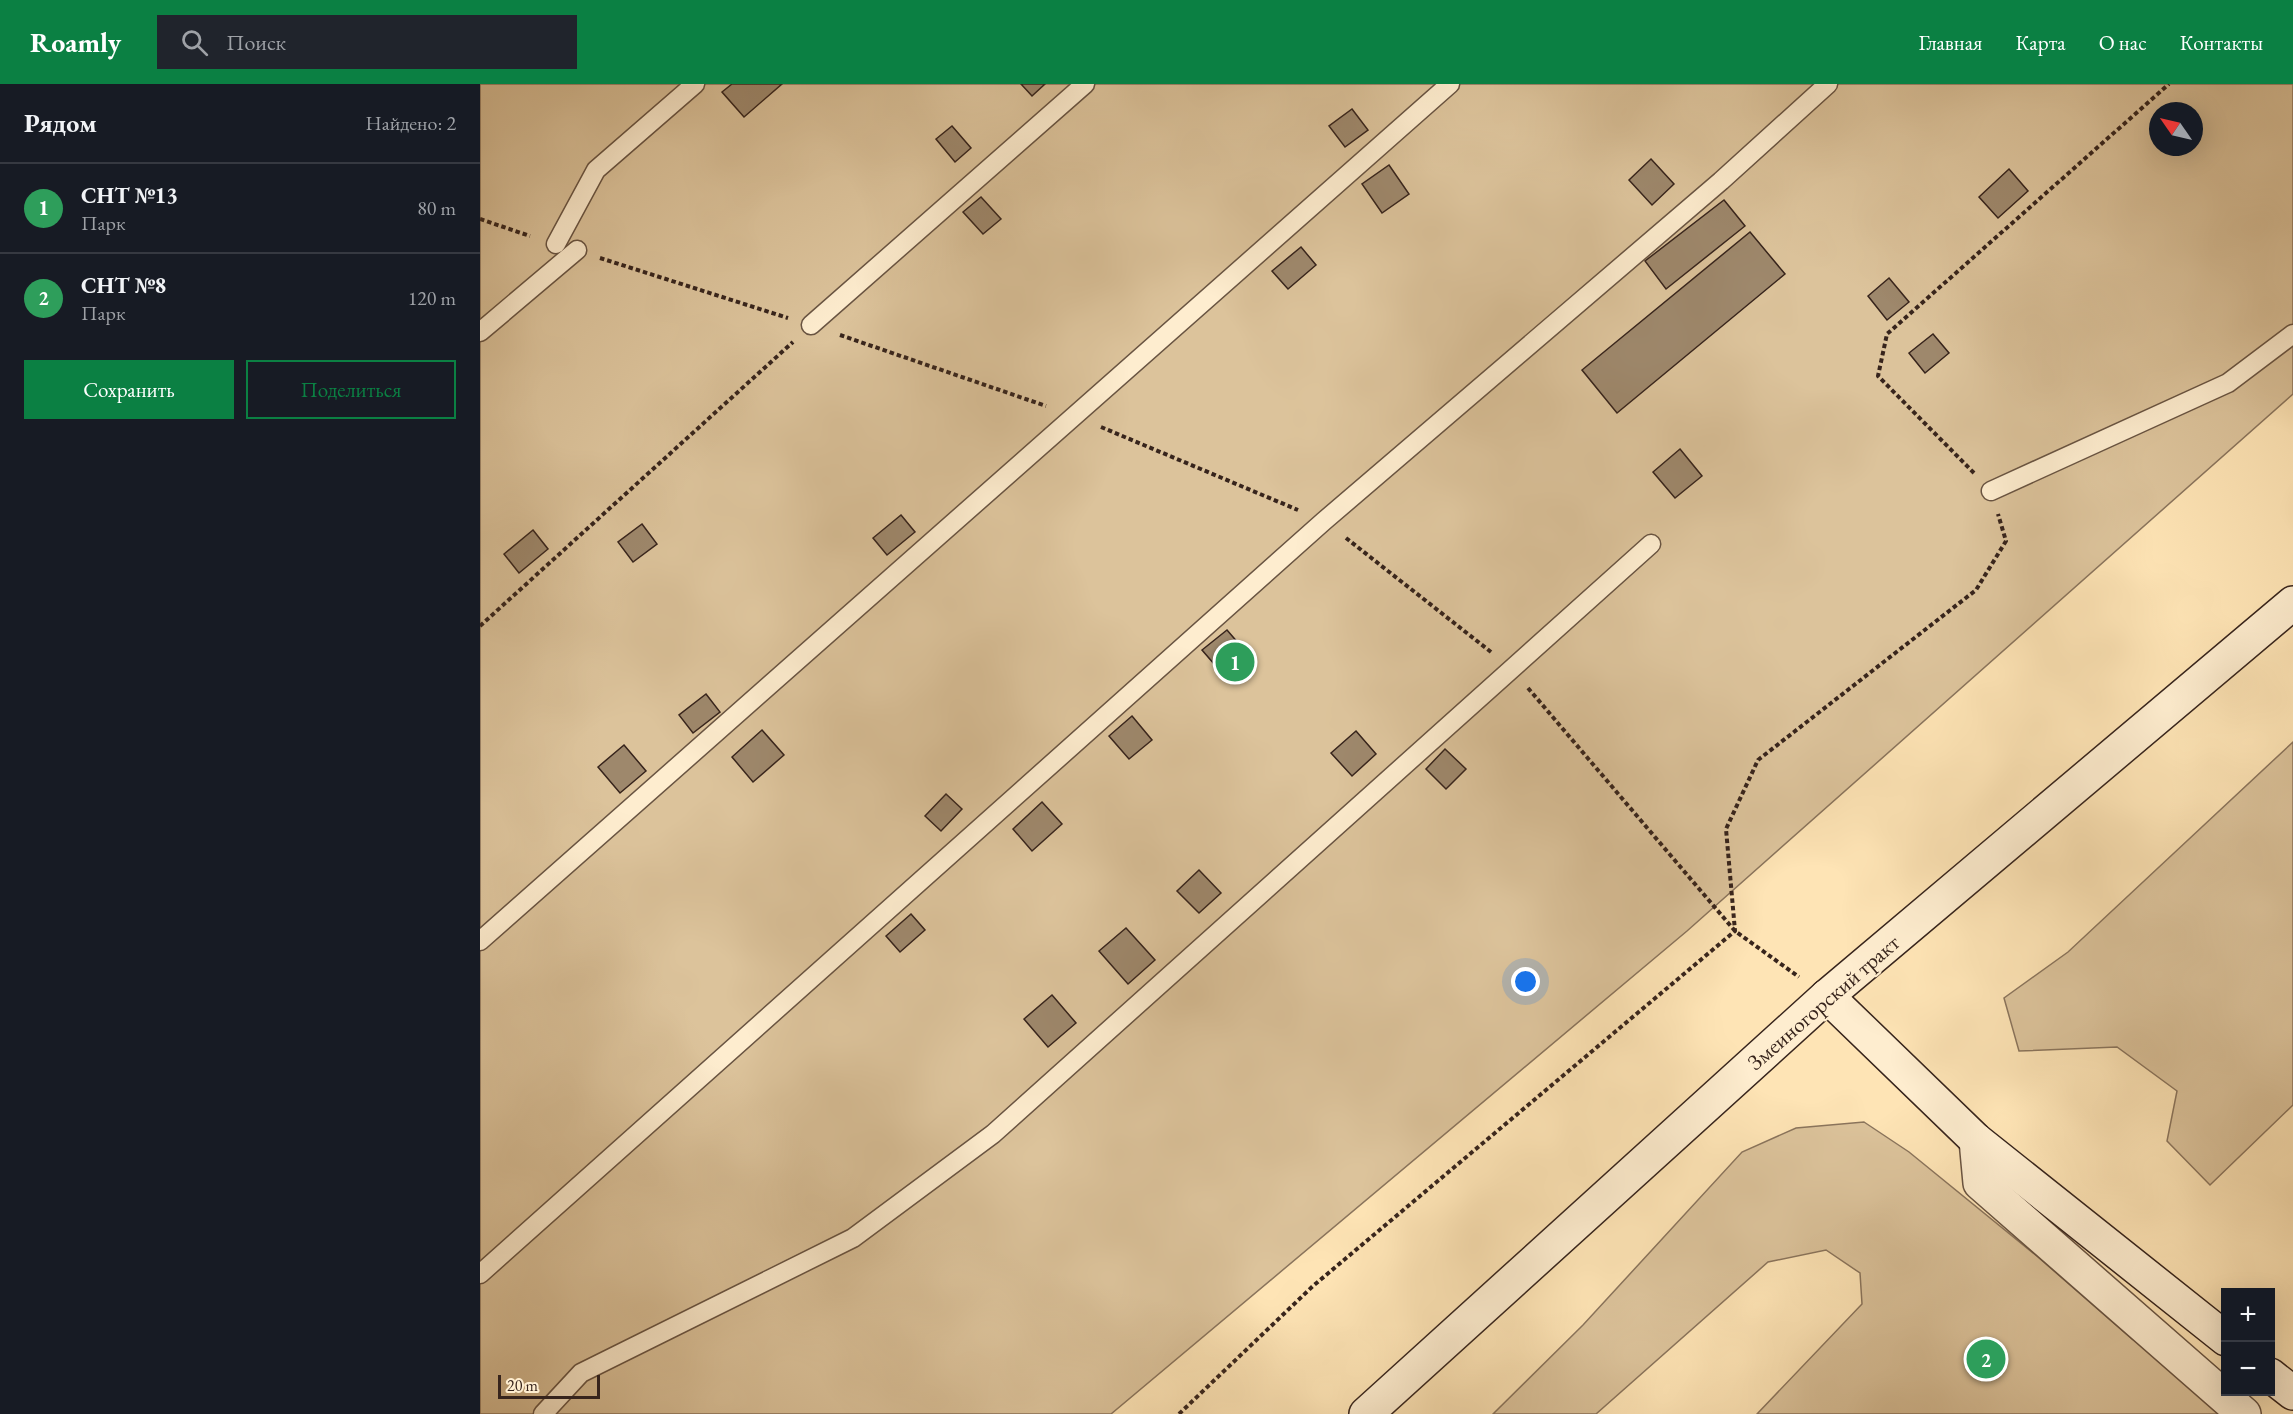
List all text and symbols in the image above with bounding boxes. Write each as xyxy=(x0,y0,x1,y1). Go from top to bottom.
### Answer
search box xyxy=(157,15,577,69)
text: Roamly xyxy=(30,24,121,60)
icon: search xyxy=(178,26,211,59)
text: Поиск xyxy=(226,28,286,57)
text: Главная xyxy=(1918,29,1982,56)
text: Карта xyxy=(2015,29,2066,56)
text: О нас xyxy=(2099,29,2147,56)
text: Контакты xyxy=(2180,29,2263,56)
north arrow xyxy=(2149,102,2203,156)
text: Рядом xyxy=(24,106,97,140)
text: Найдено: 2 xyxy=(365,110,456,136)
text: СНТ №13 xyxy=(81,181,178,210)
text: 1 xyxy=(38,195,49,221)
text: 80 m xyxy=(417,195,456,221)
text: Парк xyxy=(81,210,125,236)
text: СНТ №8 xyxy=(81,271,166,300)
text: 2 xyxy=(38,285,49,311)
text: 120 m xyxy=(408,285,456,311)
text: Парк xyxy=(81,300,125,326)
button: Сохранить xyxy=(24,360,234,419)
button: Поделиться xyxy=(246,360,456,419)
pin: 1 xyxy=(1216,640,1254,684)
street label: Змеиногорский тракт xyxy=(1741,928,1906,1077)
your location xyxy=(1511,967,1540,996)
map controls xyxy=(2221,1288,2275,1396)
button: + xyxy=(2221,1288,2275,1342)
pin: 2 xyxy=(1966,1336,2006,1382)
button: − xyxy=(2221,1342,2275,1396)
scale bar xyxy=(498,1372,600,1400)
text: 20 m xyxy=(507,1375,538,1396)

